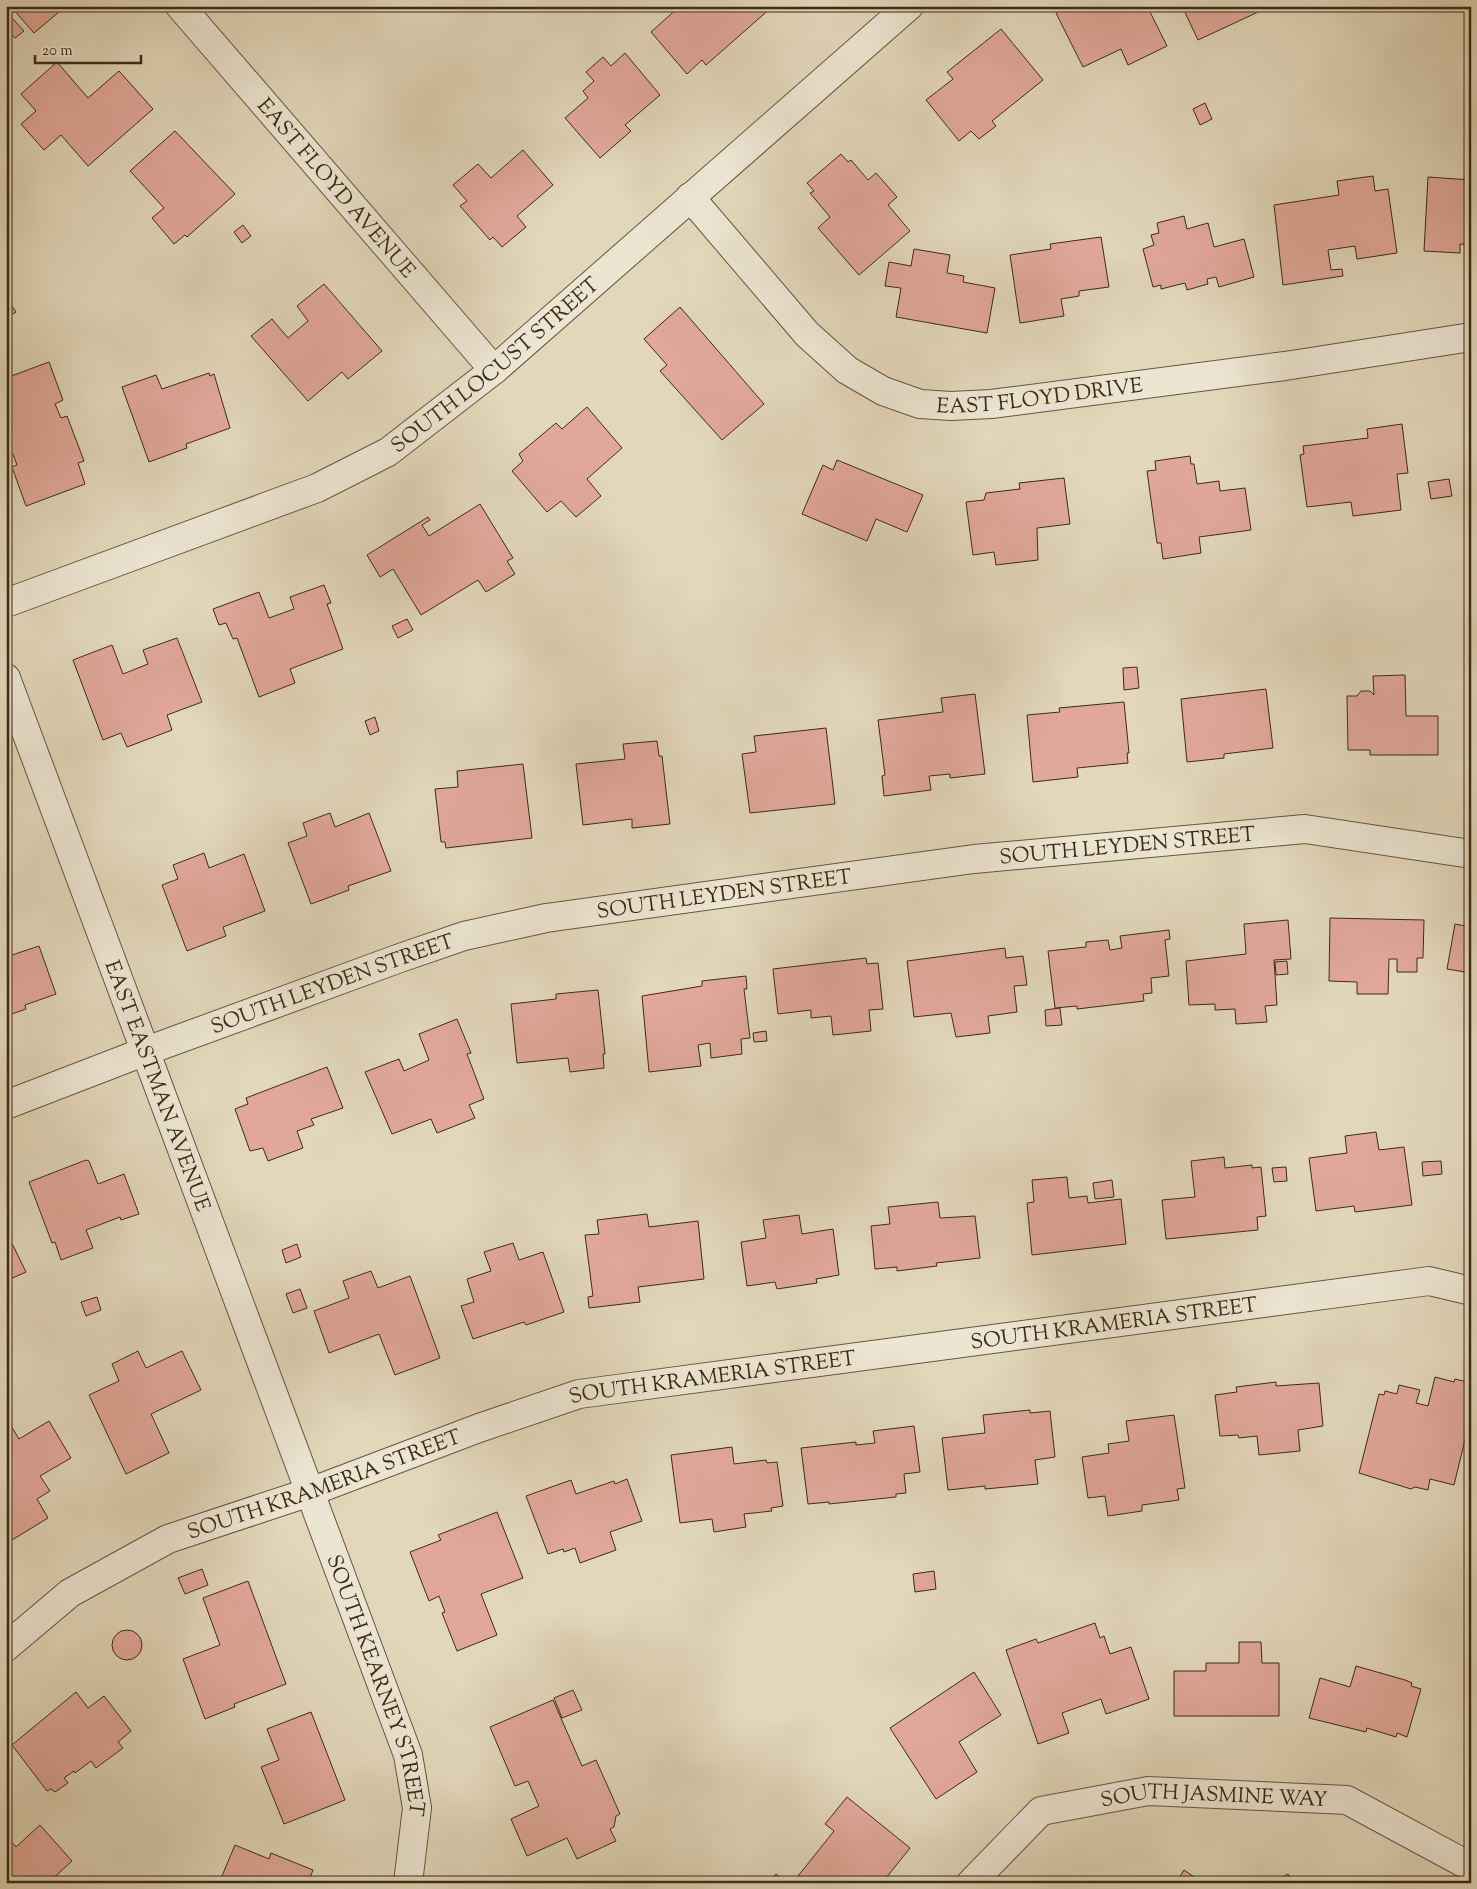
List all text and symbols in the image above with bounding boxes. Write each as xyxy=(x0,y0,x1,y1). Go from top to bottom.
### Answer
scale bar xyxy=(35,32,141,64)
text: 20 m xyxy=(42,41,73,62)
street label: EAST FLOYD AVENUE xyxy=(249,92,422,286)
street label: SOUTH LOCUST STREET xyxy=(385,271,607,461)
street label: EAST FLOYD DRIVE xyxy=(935,372,1145,423)
street label: SOUTH LEYDEN STREET xyxy=(998,821,1257,874)
street label: SOUTH LEYDEN STREET xyxy=(595,863,854,928)
street label: SOUTH LEYDEN STREET xyxy=(207,927,459,1043)
street label: EAST EASTMAN AVENUE xyxy=(96,956,217,1216)
street label: SOUTH KRAMERIA STREET xyxy=(969,1291,1259,1359)
street label: SOUTH KRAMERIA STREET xyxy=(565,1344,858,1413)
street label: SOUTH KRAMERIA STREET xyxy=(184,1423,466,1549)
street label: SOUTH KEARNEY STREET xyxy=(318,1551,431,1818)
street label: SOUTH JASMINE WAY xyxy=(1098,1778,1328,1817)

